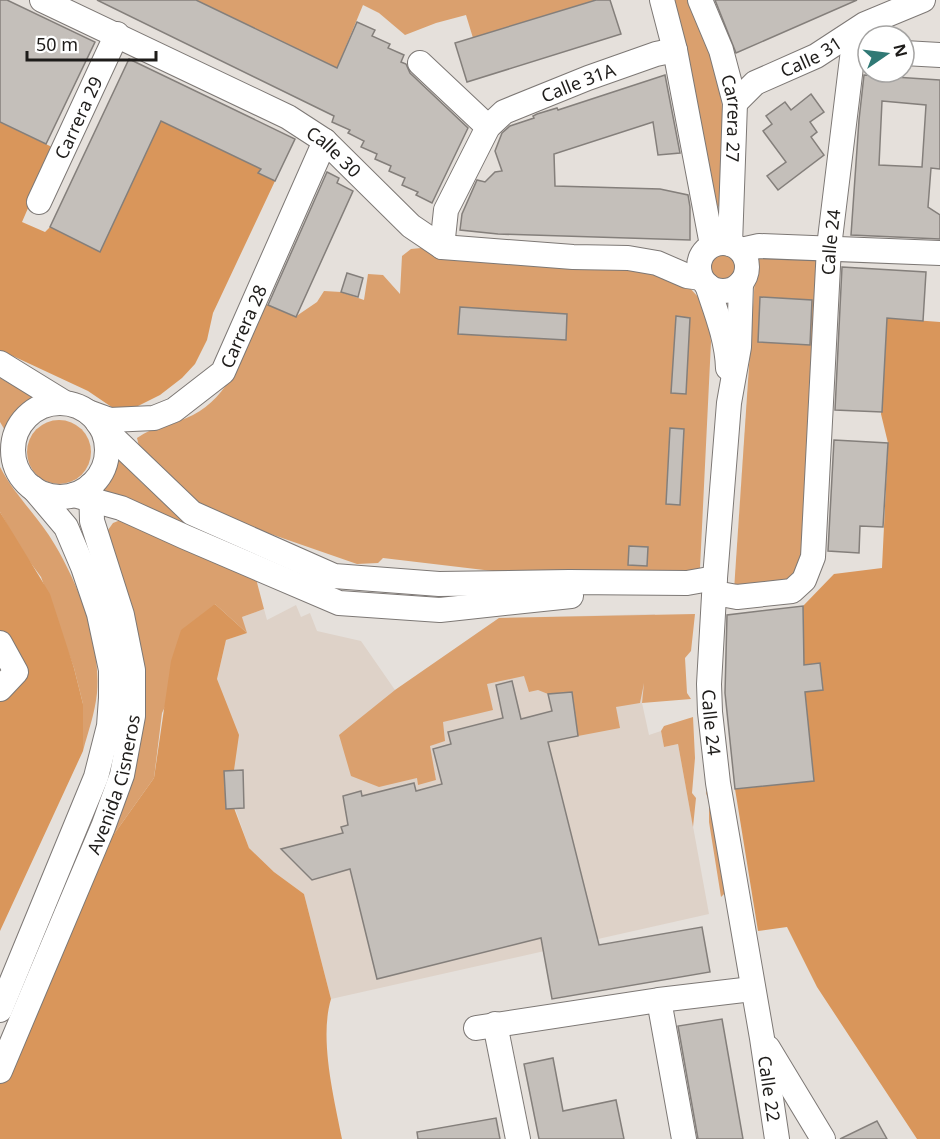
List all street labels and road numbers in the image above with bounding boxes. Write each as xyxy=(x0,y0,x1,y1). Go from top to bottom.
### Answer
street label: Calle 31 xyxy=(776,31,846,82)
street label: Calle 31A xyxy=(537,57,619,108)
street label: Carrera 29 xyxy=(49,72,108,163)
street label: Carrera 27 xyxy=(716,72,747,163)
street label: Calle 30 xyxy=(302,120,367,182)
street label: Calle 24 xyxy=(816,208,846,276)
street label: Carrera 28 xyxy=(214,281,272,372)
street label: Calle 24 xyxy=(697,689,727,757)
street label: Avenida Cisneros xyxy=(81,713,145,858)
street label: Calle 22 xyxy=(753,1054,786,1123)

